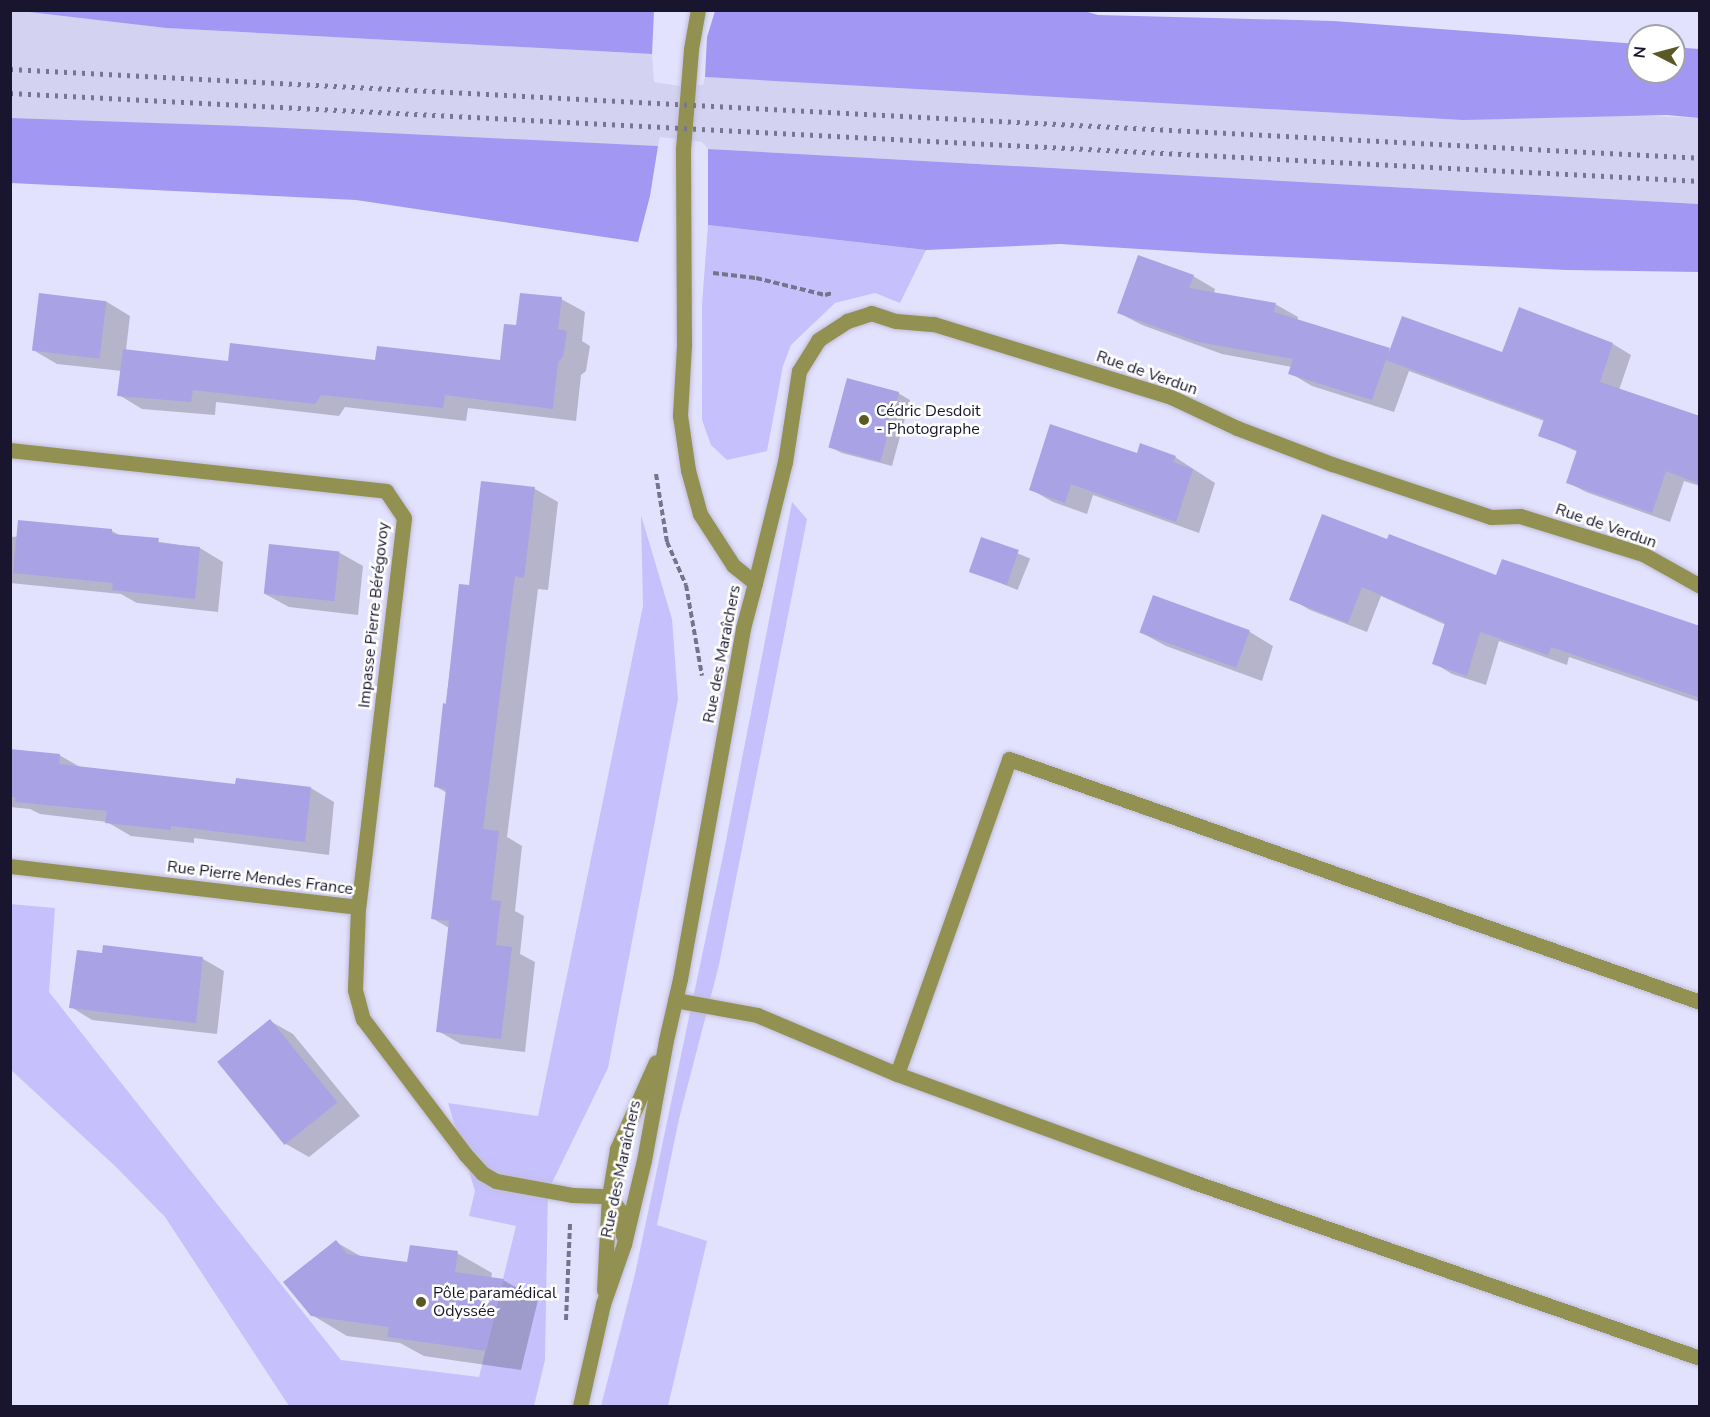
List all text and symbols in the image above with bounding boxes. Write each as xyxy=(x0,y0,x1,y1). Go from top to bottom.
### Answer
north arrow xyxy=(1626,24,1686,84)
text: N xyxy=(1629,45,1652,59)
street label: Rue de Verdun xyxy=(1094,347,1200,399)
place label: Cédric Desdoit - Photographe xyxy=(876,401,981,439)
marker: Cédric Desdoit - Photographe xyxy=(857,413,871,427)
street label: Rue de Verdun xyxy=(1553,500,1659,552)
street label: Impasse Pierre Bérégovoy xyxy=(355,521,393,709)
street label: Rue des Maraîchers xyxy=(699,583,745,725)
street label: Rue Pierre Mendes France xyxy=(166,857,354,899)
street label: Rue des Maraîchers xyxy=(597,1098,645,1240)
place label: Pôle paramédical Odyssée xyxy=(433,1283,557,1321)
marker: Pôle paramédical Odyssée xyxy=(414,1295,428,1309)

